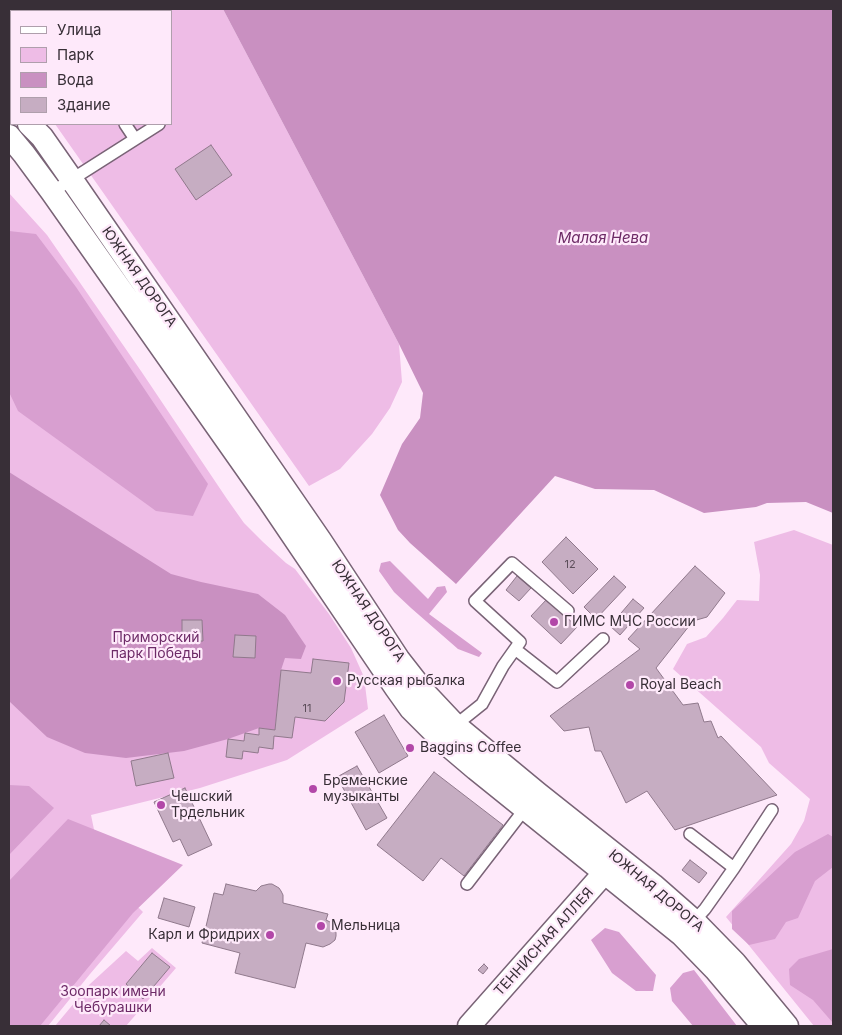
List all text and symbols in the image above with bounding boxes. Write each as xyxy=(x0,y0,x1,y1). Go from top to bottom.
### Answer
legend xyxy=(10,10,172,125)
text: Улица xyxy=(57,20,101,39)
text: Парк xyxy=(57,45,94,64)
text: Вода xyxy=(57,70,94,89)
text: Здание xyxy=(57,95,111,114)
street label: ЮЖНАЯ ДОРОГА xyxy=(98,223,180,331)
water label: Малая Нева xyxy=(558,229,648,247)
street label: ЮЖНАЯ ДОРОГА xyxy=(328,557,408,665)
house number: 12 xyxy=(564,558,576,572)
place label: ГИМС МЧС России xyxy=(564,614,696,630)
marker: ГИМС МЧС России xyxy=(548,616,560,628)
park label: Приморский парк Победы xyxy=(111,630,201,662)
place label: Русская рыбалка xyxy=(347,673,465,689)
marker: Русская рыбалка xyxy=(331,675,343,687)
place label: Royal Beach xyxy=(640,677,722,693)
marker: Royal Beach xyxy=(624,679,636,691)
house number: 11 xyxy=(303,702,311,716)
place label: Baggins Coffee xyxy=(420,740,522,756)
marker: Baggins Coffee xyxy=(404,742,416,754)
place label: Бременские музыканты xyxy=(323,773,408,806)
marker: Бременские музыканты xyxy=(307,783,319,795)
place label: Чешский Трдельник xyxy=(171,789,245,822)
marker: Чешский Трдельник xyxy=(155,799,167,811)
street label: ЮЖНАЯ ДОРОГА xyxy=(605,846,707,936)
street label: ТЕННИСНАЯ АЛЛЕЯ xyxy=(491,884,597,1000)
place label: Мельница xyxy=(331,918,400,934)
marker: Мельница xyxy=(315,920,327,932)
place label: Карл и Фридрих xyxy=(148,927,260,943)
marker: Карл и Фридрих xyxy=(264,929,276,941)
park label: Зоопарк имени Чебурашки xyxy=(60,984,166,1016)

